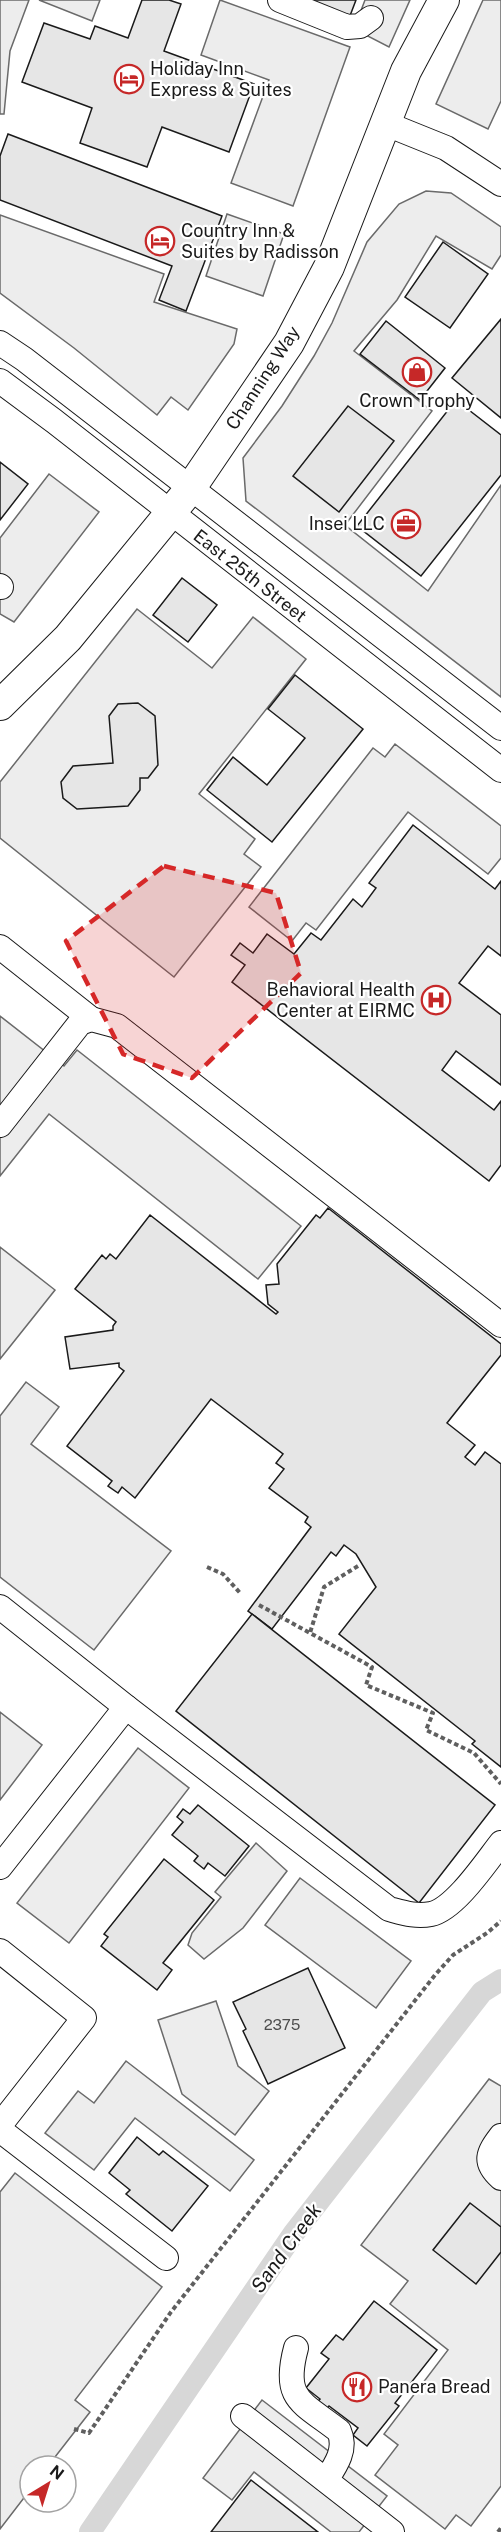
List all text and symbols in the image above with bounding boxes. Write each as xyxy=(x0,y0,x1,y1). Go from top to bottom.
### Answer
place label: Holiday Inn Express & Suites xyxy=(150,58,292,100)
hotel icon: Holiday Inn Express & Suites xyxy=(113,63,145,95)
place label: Country Inn & Suites by Radisson xyxy=(181,220,339,262)
hotel icon: Country Inn & Suites by Radisson xyxy=(144,225,176,257)
street label: Channing Way xyxy=(221,322,304,433)
shop icon: Crown Trophy xyxy=(401,356,433,388)
place label: Crown Trophy xyxy=(359,390,475,411)
office icon: Insei LLC xyxy=(390,508,422,540)
place label: Insei LLC xyxy=(309,513,385,534)
street label: East 25th Street xyxy=(190,525,311,626)
place label: Behavioral Health Center at EIRMC xyxy=(267,979,415,1021)
hospital icon: Behavioral Health Center at EIRMC xyxy=(420,984,452,1016)
house number: 2375 xyxy=(264,2016,300,2033)
water label: Sand Creek xyxy=(246,2199,327,2297)
restaurant icon: Panera Bread xyxy=(341,2371,373,2403)
place label: Panera Bread xyxy=(378,2376,491,2397)
north arrow xyxy=(18,2454,78,2514)
text: N xyxy=(46,2461,68,2484)

